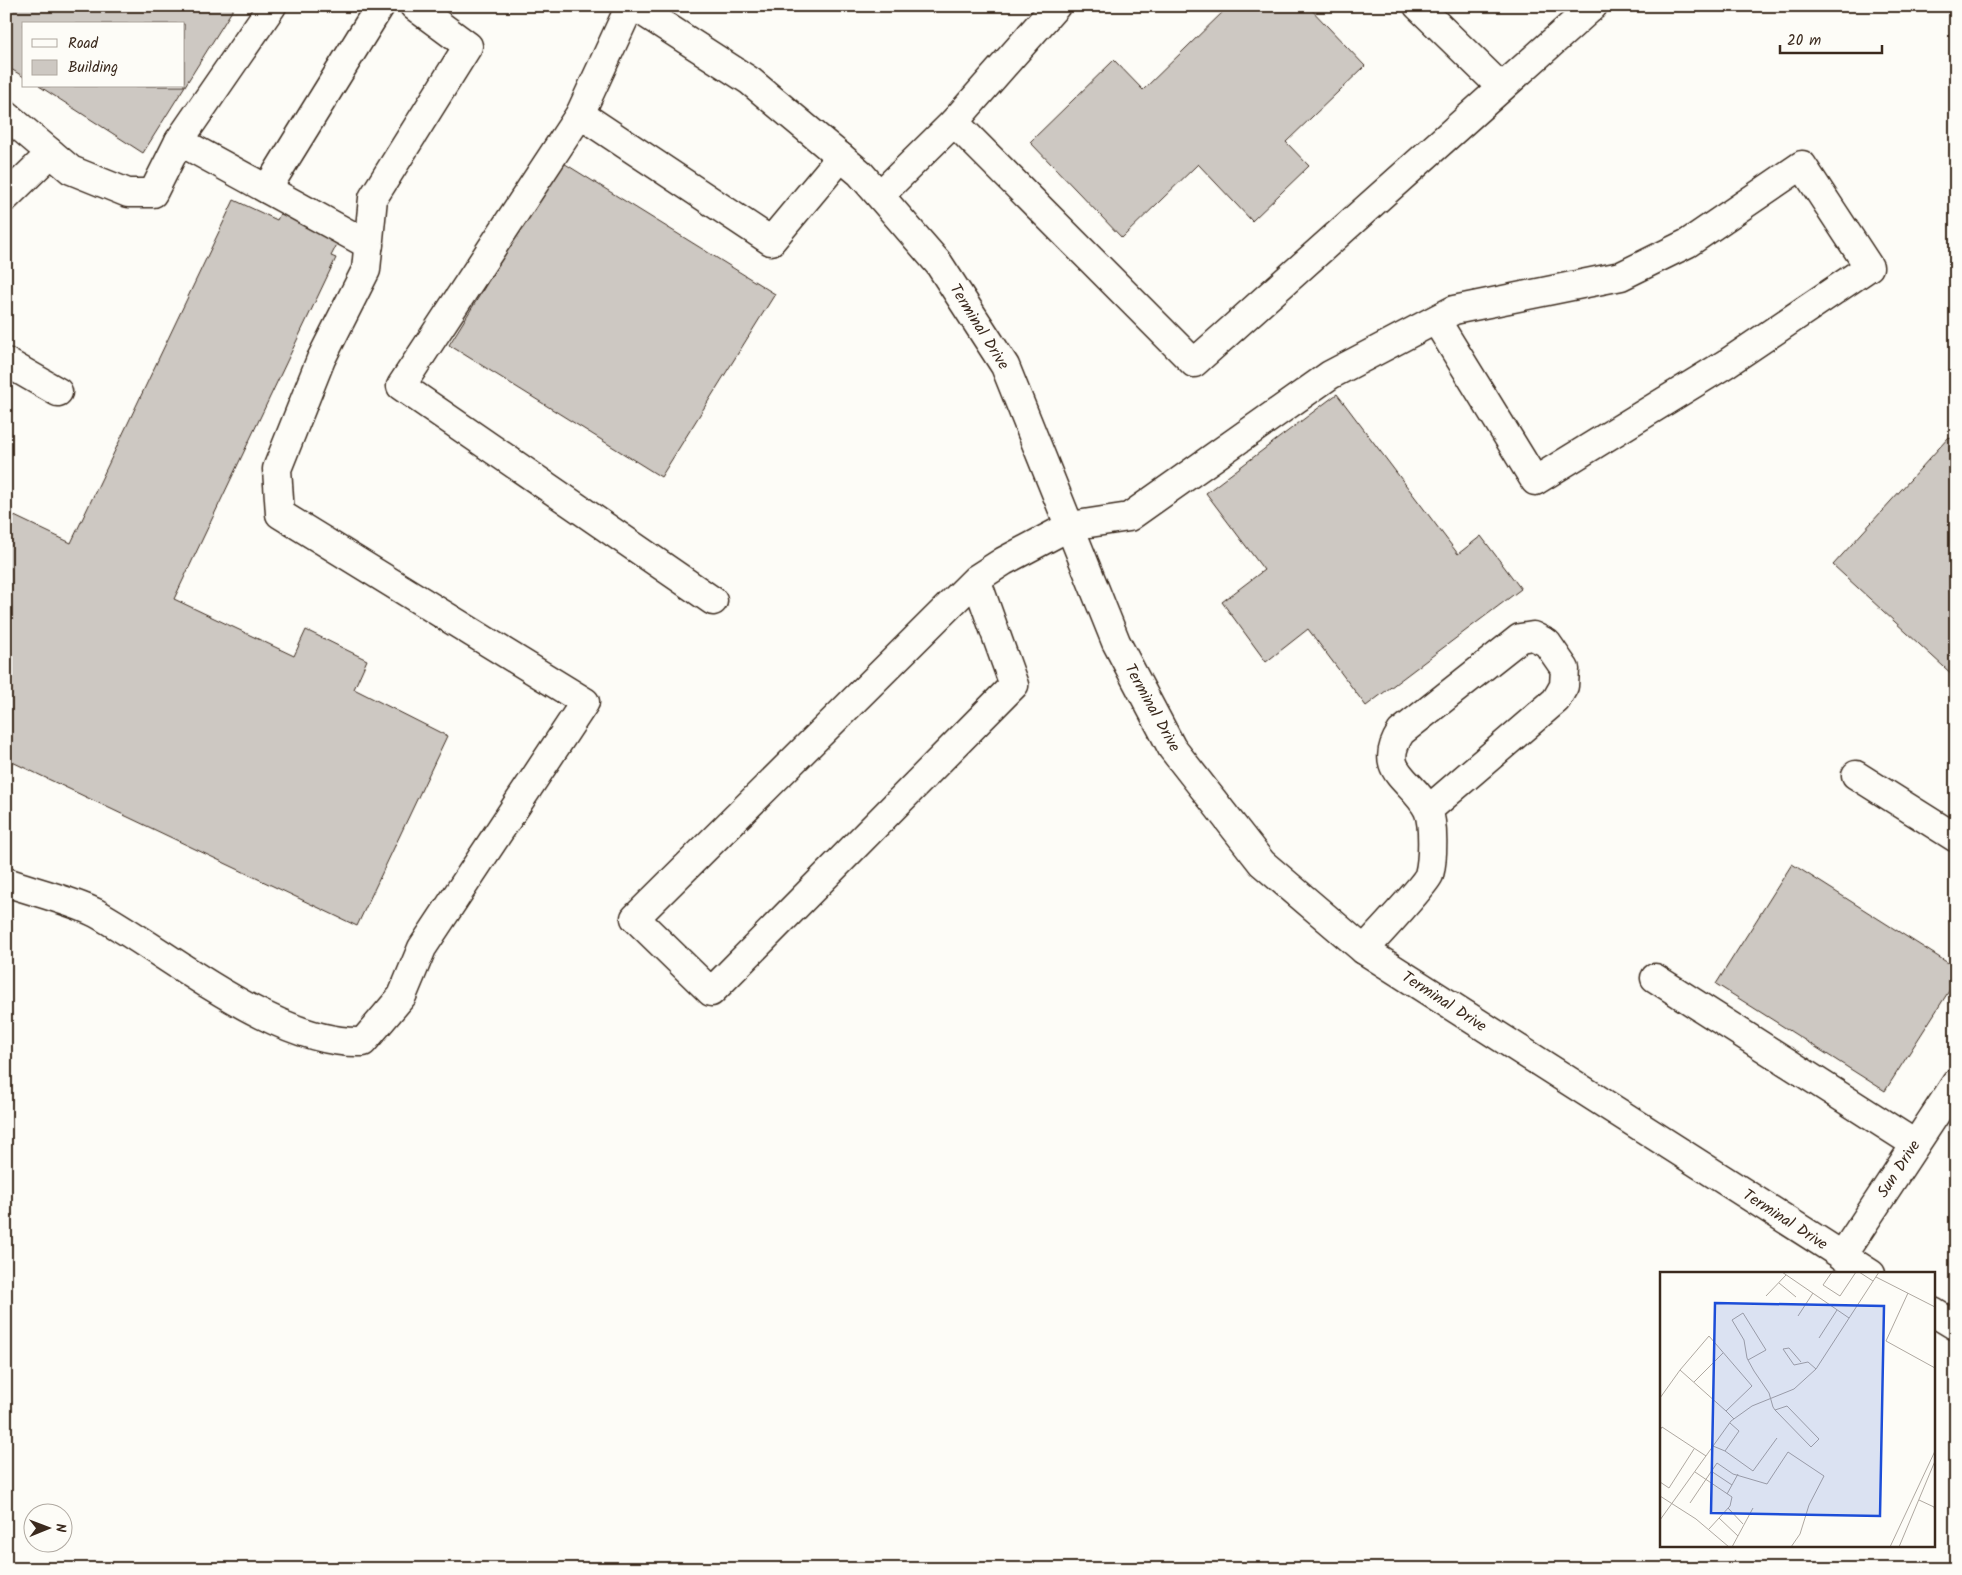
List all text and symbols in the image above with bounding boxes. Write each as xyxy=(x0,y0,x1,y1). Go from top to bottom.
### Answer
legend xyxy=(22,22,185,88)
scale bar xyxy=(1780,22,1882,54)
text: 20 m xyxy=(1787,29,1821,53)
text: Road xyxy=(68,32,99,56)
text: Building xyxy=(68,56,118,80)
street label: Terminal Drive xyxy=(943,279,1015,375)
street label: Terminal Drive xyxy=(1117,659,1187,757)
street label: Terminal Drive xyxy=(1396,965,1492,1039)
street label: Sun Drive xyxy=(1871,1135,1927,1203)
street label: Terminal Drive xyxy=(1737,1183,1833,1257)
inset map xyxy=(1660,1272,1934,1548)
north arrow xyxy=(22,1502,72,1552)
text: N xyxy=(49,1523,71,1533)

